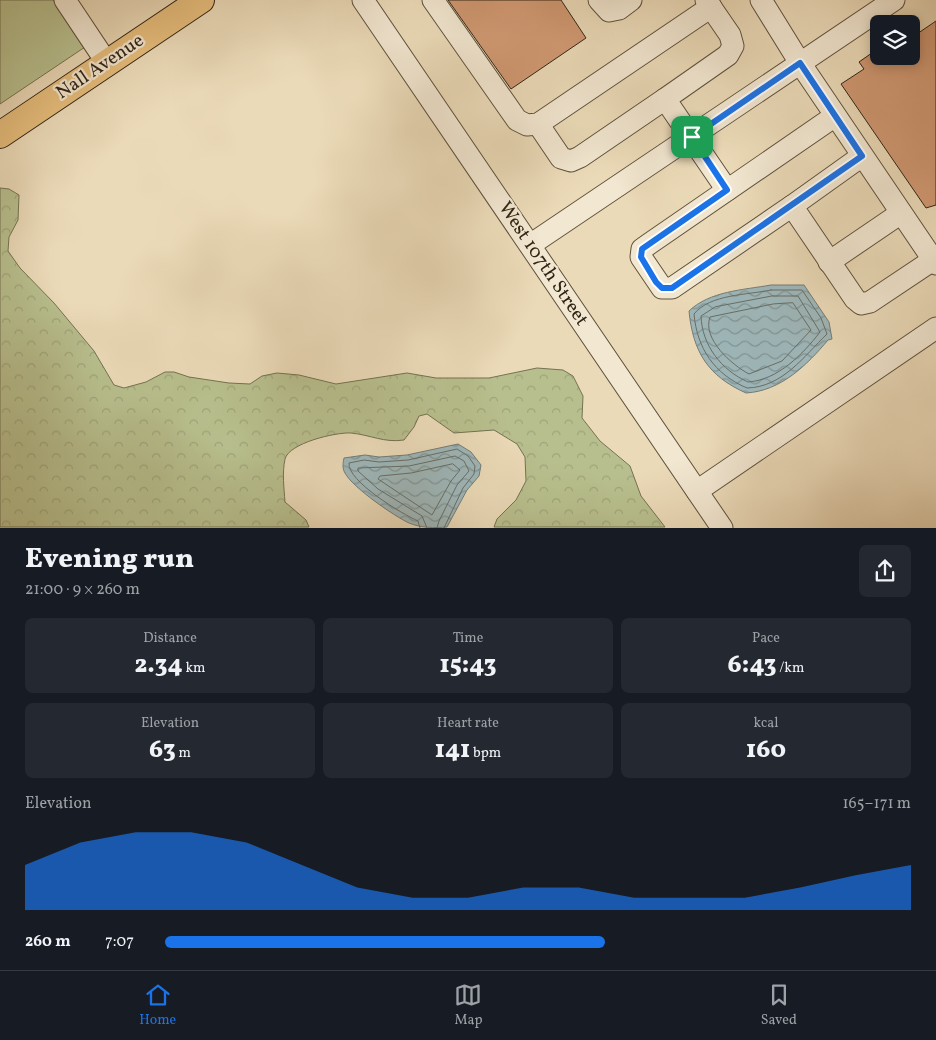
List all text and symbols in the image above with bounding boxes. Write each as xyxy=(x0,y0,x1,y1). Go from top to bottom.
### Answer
map controls xyxy=(870,15,920,65)
button: layers xyxy=(870,15,920,65)
street label: Nall Avenue xyxy=(51,28,149,106)
pin xyxy=(671,116,713,158)
icon: arrive xyxy=(678,123,706,151)
street label: West 107th Street xyxy=(492,197,594,332)
text: Evening run xyxy=(25,540,194,579)
button: share xyxy=(859,545,911,597)
text: 21:00 · 9 × 260 m xyxy=(25,579,140,601)
text: Distance xyxy=(143,629,197,648)
text: Time xyxy=(453,629,483,648)
text: Pace xyxy=(752,629,780,648)
text: 2.34 xyxy=(135,648,183,683)
text: 15:43 xyxy=(440,648,496,683)
text: 6:43 xyxy=(728,648,776,683)
text: km xyxy=(183,659,205,678)
text: /km xyxy=(776,659,804,678)
text: Elevation xyxy=(141,714,199,733)
text: Heart rate xyxy=(437,714,499,733)
text: kcal xyxy=(754,714,778,733)
text: 63 xyxy=(149,733,176,768)
text: 141 xyxy=(435,733,470,768)
text: 160 xyxy=(746,733,786,768)
text: m xyxy=(176,744,191,763)
text: bpm xyxy=(470,744,501,763)
text: Elevation xyxy=(25,793,92,815)
text: 165–171 m xyxy=(842,793,911,815)
text: 260 m xyxy=(25,931,71,953)
text: 7:07 xyxy=(105,931,134,953)
tab: Home xyxy=(139,981,176,1030)
tab: Map xyxy=(454,981,482,1030)
tab: Saved xyxy=(761,981,797,1030)

